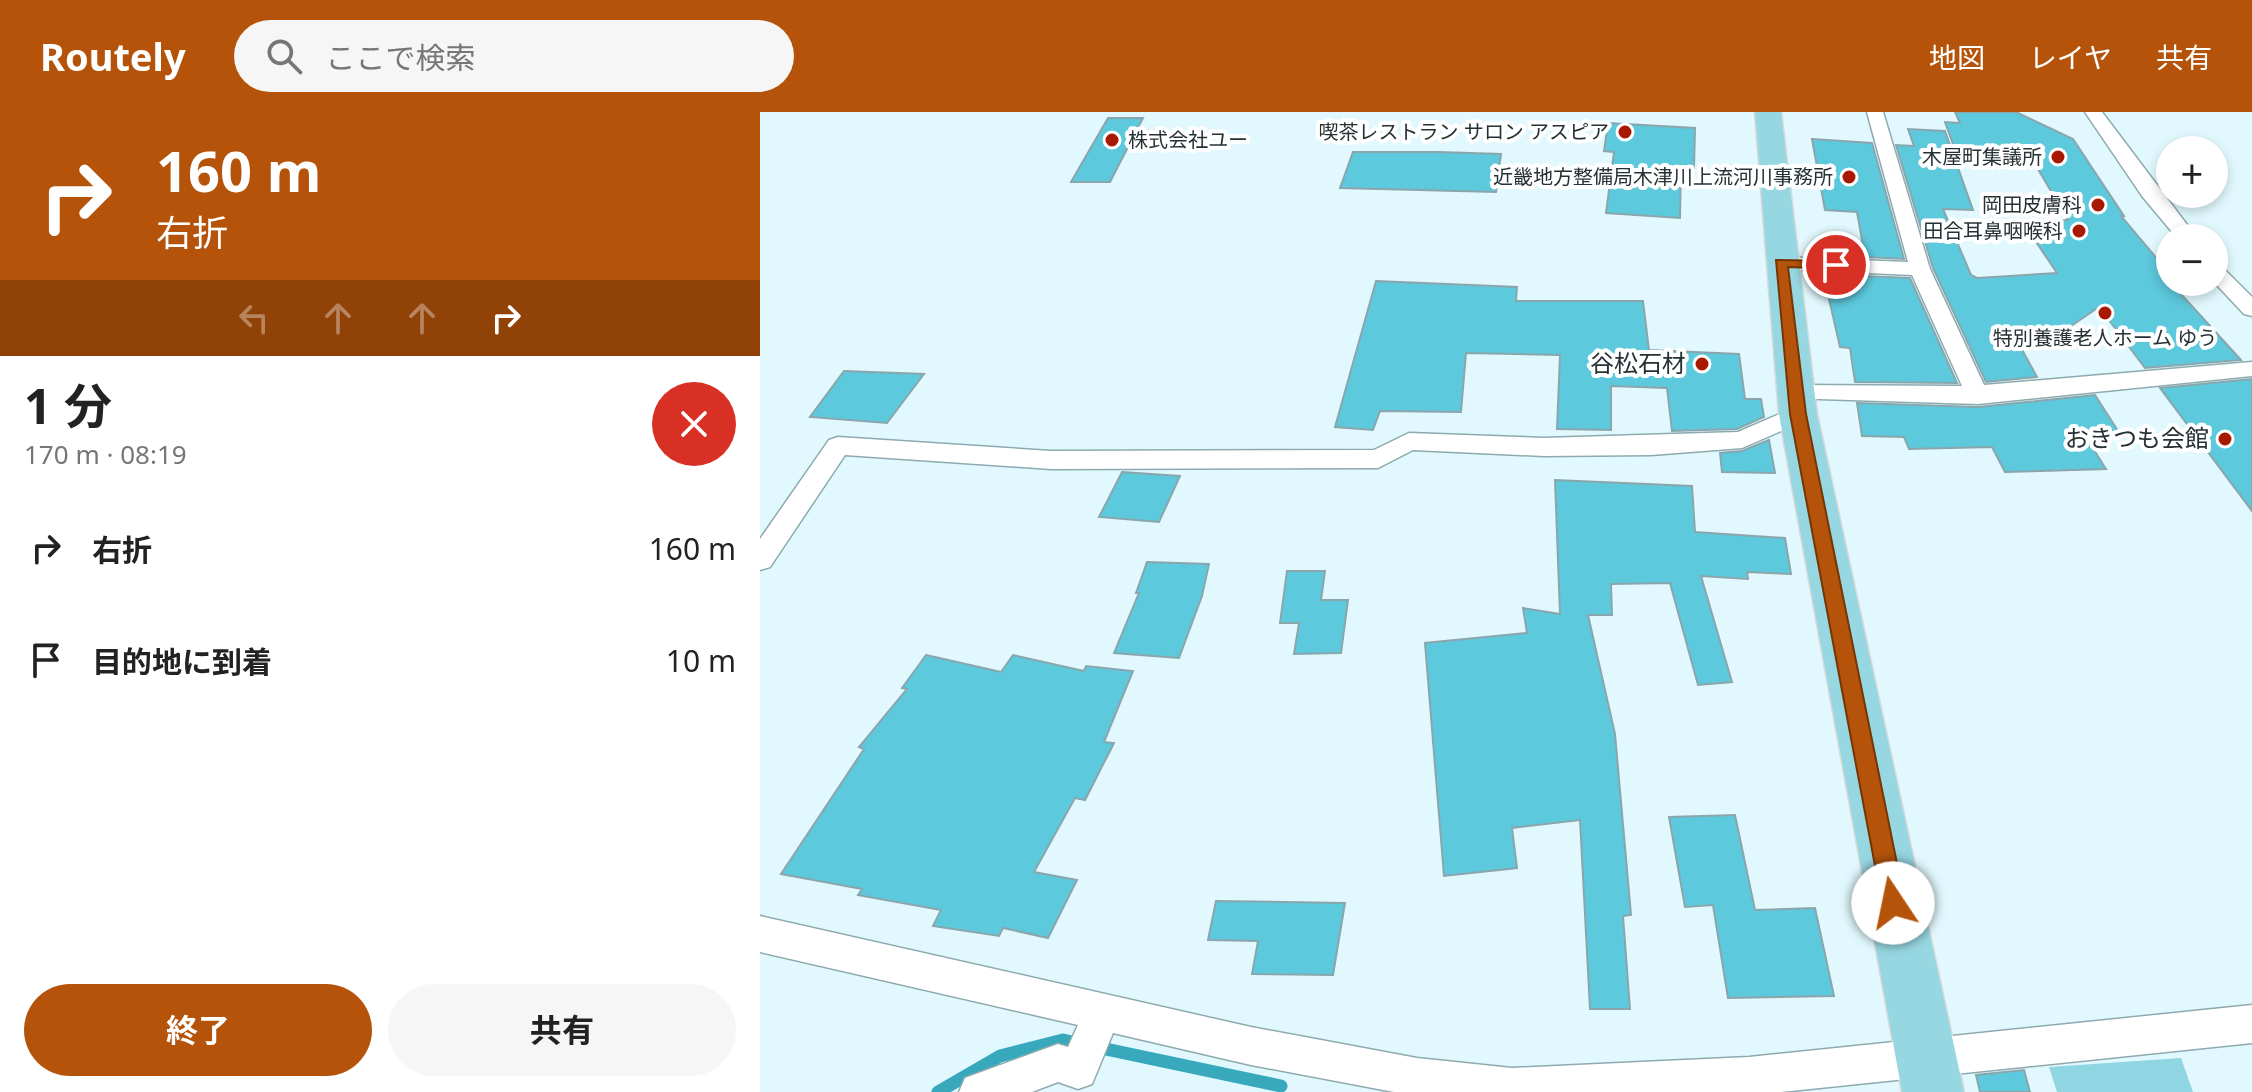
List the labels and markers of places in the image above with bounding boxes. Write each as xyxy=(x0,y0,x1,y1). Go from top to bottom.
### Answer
place label: 喫茶レストラン サロン アスピア xyxy=(1319,118,1609,145)
marker: 喫茶レストラン サロン アスピア xyxy=(1616,123,1634,141)
place label: 株式会社ユー xyxy=(1128,126,1248,153)
marker: 株式会社ユー xyxy=(1103,131,1121,149)
place label: 木屋町集議所 xyxy=(1922,143,2042,170)
marker: 木屋町集議所 xyxy=(2049,148,2067,166)
place label: 近畿地方整備局木津川上流河川事務所 xyxy=(1493,163,1833,190)
marker: 近畿地方整備局木津川上流河川事務所 xyxy=(1840,168,1858,186)
place label: 岡田皮膚科 xyxy=(1982,191,2082,218)
marker: 岡田皮膚科 xyxy=(2089,196,2107,214)
place label: 田合耳鼻咽喉科 xyxy=(1923,217,2063,244)
marker: 田合耳鼻咽喉科 xyxy=(2070,222,2088,240)
pin xyxy=(1802,231,1870,299)
marker: 特別養護老人ホーム ゆう xyxy=(2096,304,2114,322)
place label: 特別養護老人ホーム ゆう xyxy=(1993,324,2217,351)
place label: 谷松石材 xyxy=(1590,346,1686,379)
marker: 谷松石材 xyxy=(1693,355,1711,373)
place label: おきつも会館 xyxy=(2065,421,2209,454)
marker: おきつも会館 xyxy=(2216,430,2234,448)

